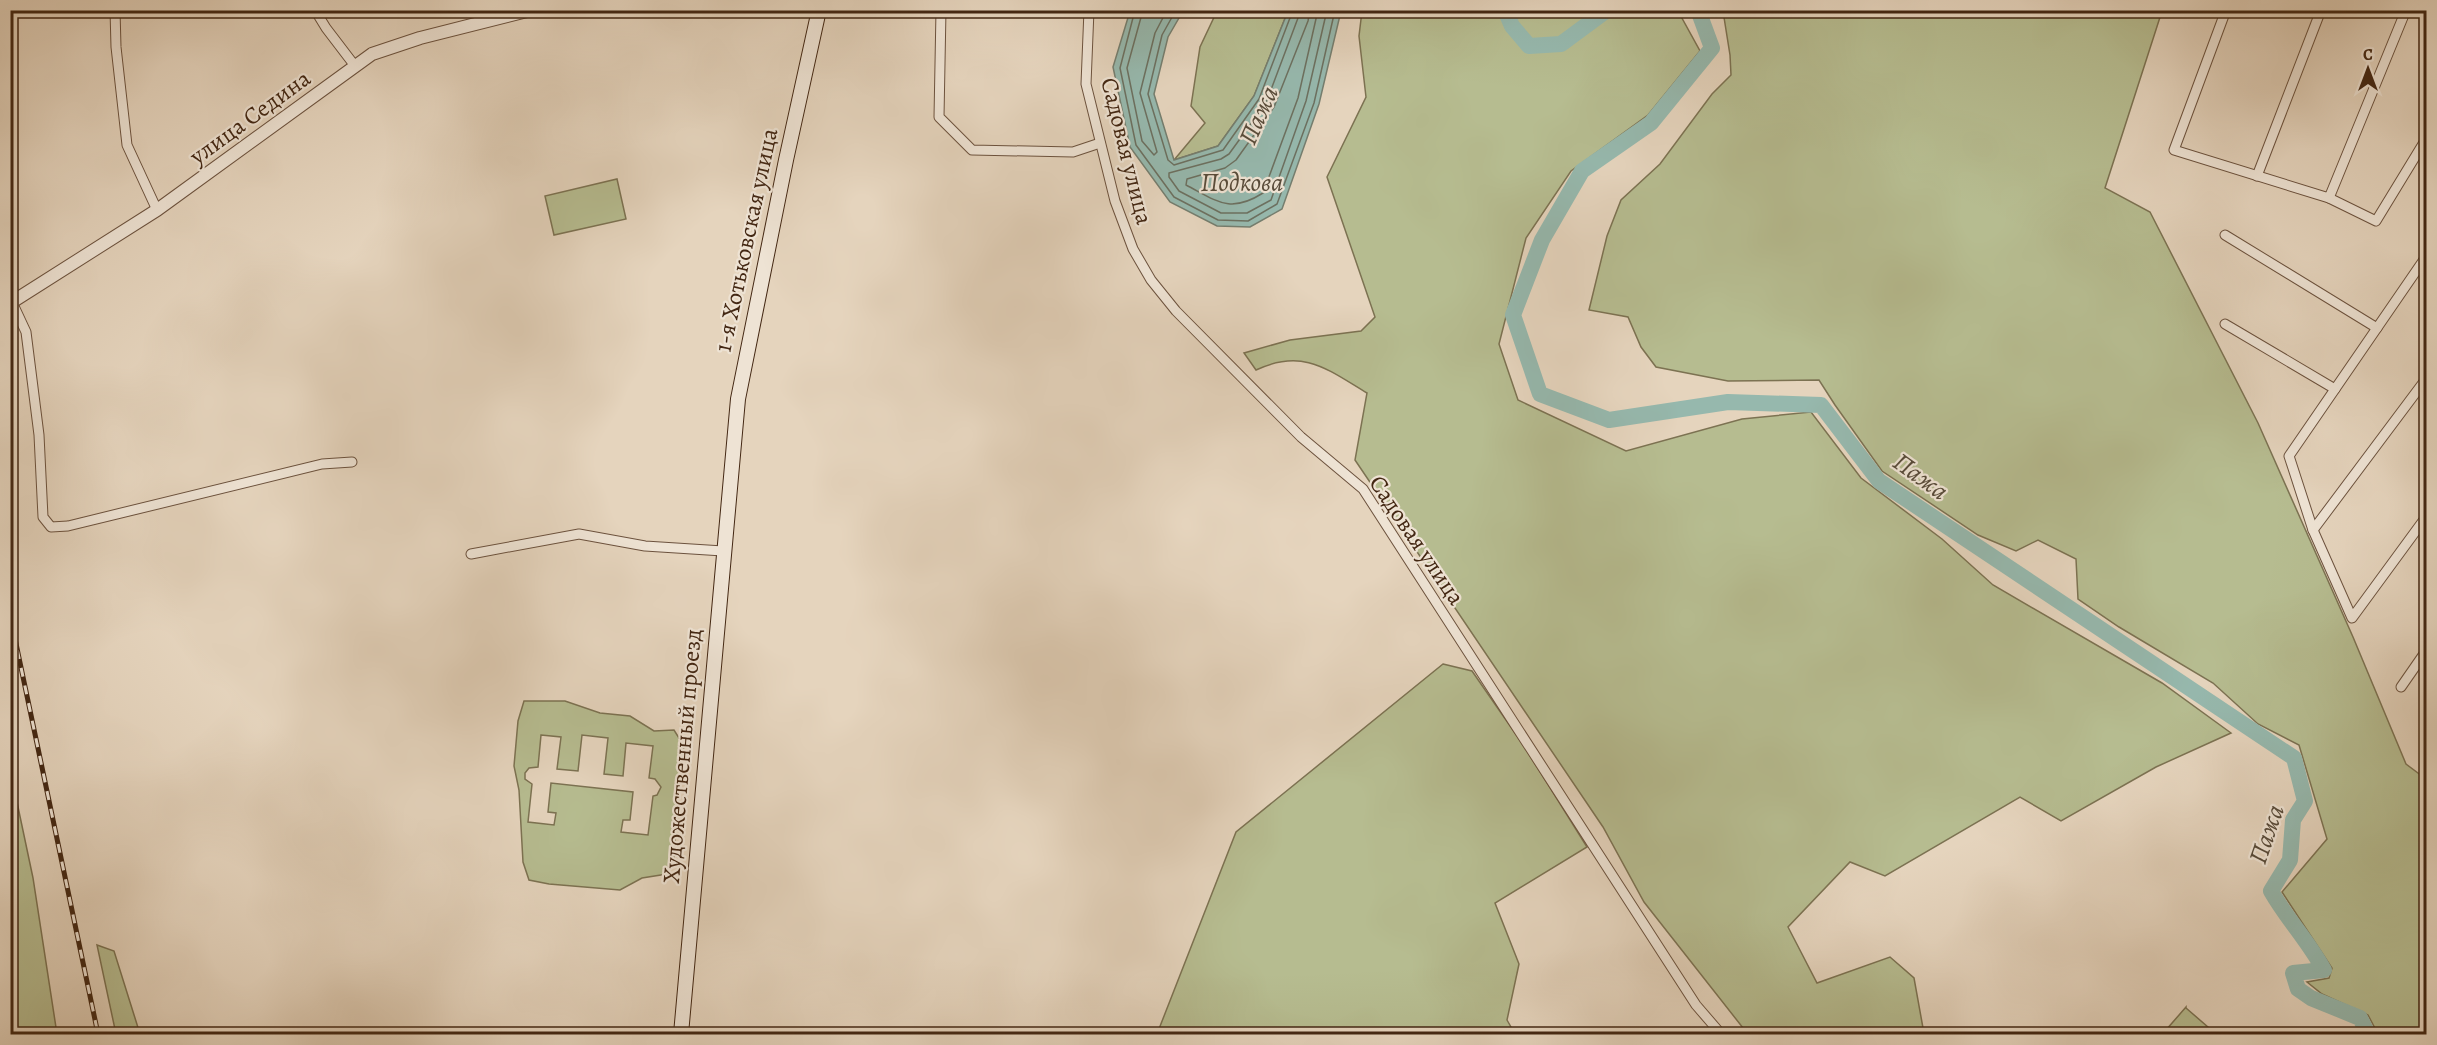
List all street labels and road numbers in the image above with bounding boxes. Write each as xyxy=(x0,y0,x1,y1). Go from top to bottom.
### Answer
street label: улица Седина xyxy=(182,62,317,172)
street label: Садовая улица xyxy=(1093,74,1161,228)
street label: 1-я Хотьковская улица xyxy=(707,125,785,355)
street label: Садовая улица xyxy=(1362,469,1472,611)
street label: Художественный проезд xyxy=(655,627,709,885)

